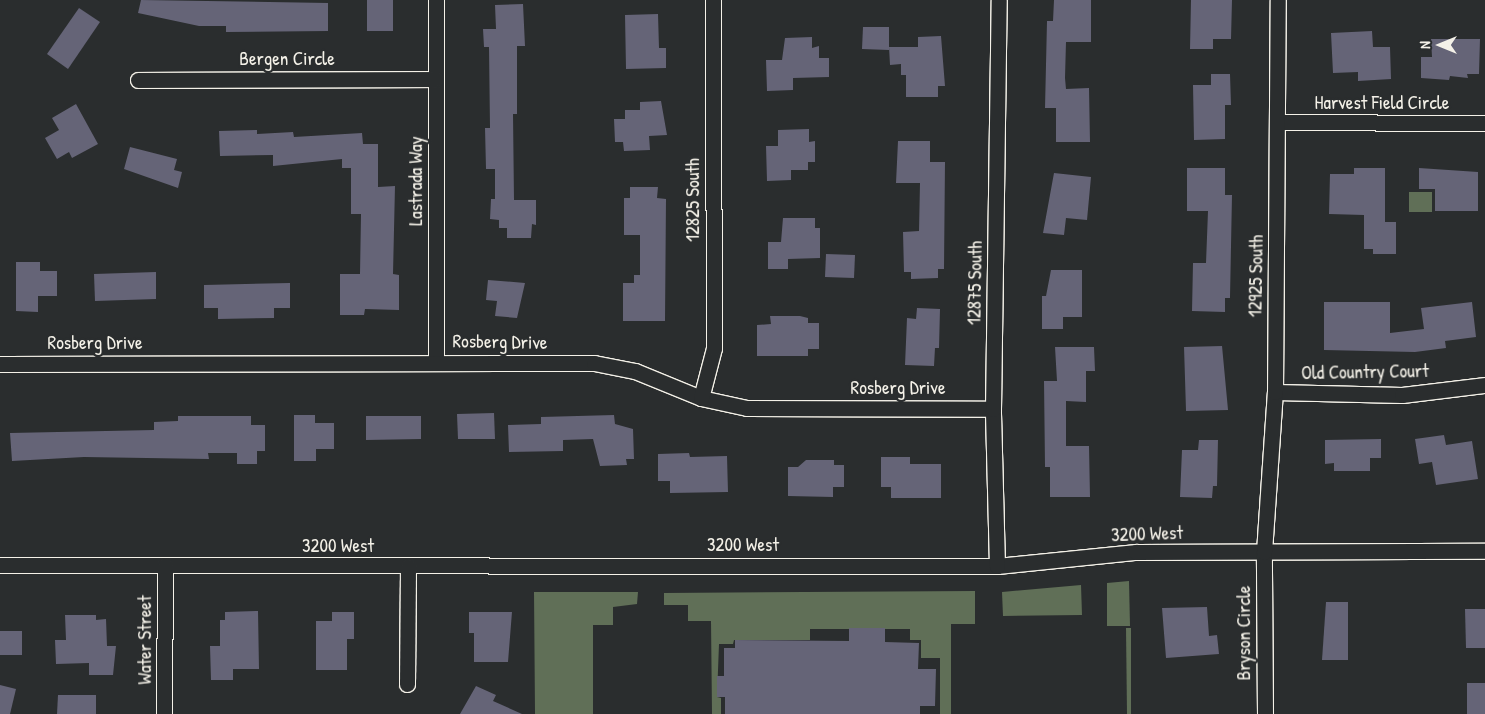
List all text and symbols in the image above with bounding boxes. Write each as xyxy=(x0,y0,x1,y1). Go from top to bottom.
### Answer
north arrow xyxy=(1415,20,1465,70)
text: N xyxy=(1415,41,1434,49)
street label: Bergen Circle xyxy=(239,48,335,70)
street label: Harvest Field Circle xyxy=(1315,92,1449,114)
street label: Lastrada Way xyxy=(405,136,427,226)
street label: 12825 South xyxy=(682,158,704,242)
street label: 12925 South xyxy=(1244,235,1268,317)
street label: 12875 South xyxy=(963,241,987,325)
street label: Rosberg Drive xyxy=(452,330,548,354)
street label: Rosberg Drive xyxy=(48,332,142,354)
street label: Old Country Court xyxy=(1301,359,1429,385)
street label: Rosberg Drive xyxy=(851,377,945,399)
street label: 3200 West xyxy=(1111,521,1183,547)
street label: 3200 West xyxy=(707,534,779,556)
street label: 3200 West xyxy=(302,535,374,557)
street label: Bryson Circle xyxy=(1233,586,1255,680)
street label: Water Street xyxy=(134,595,156,685)

